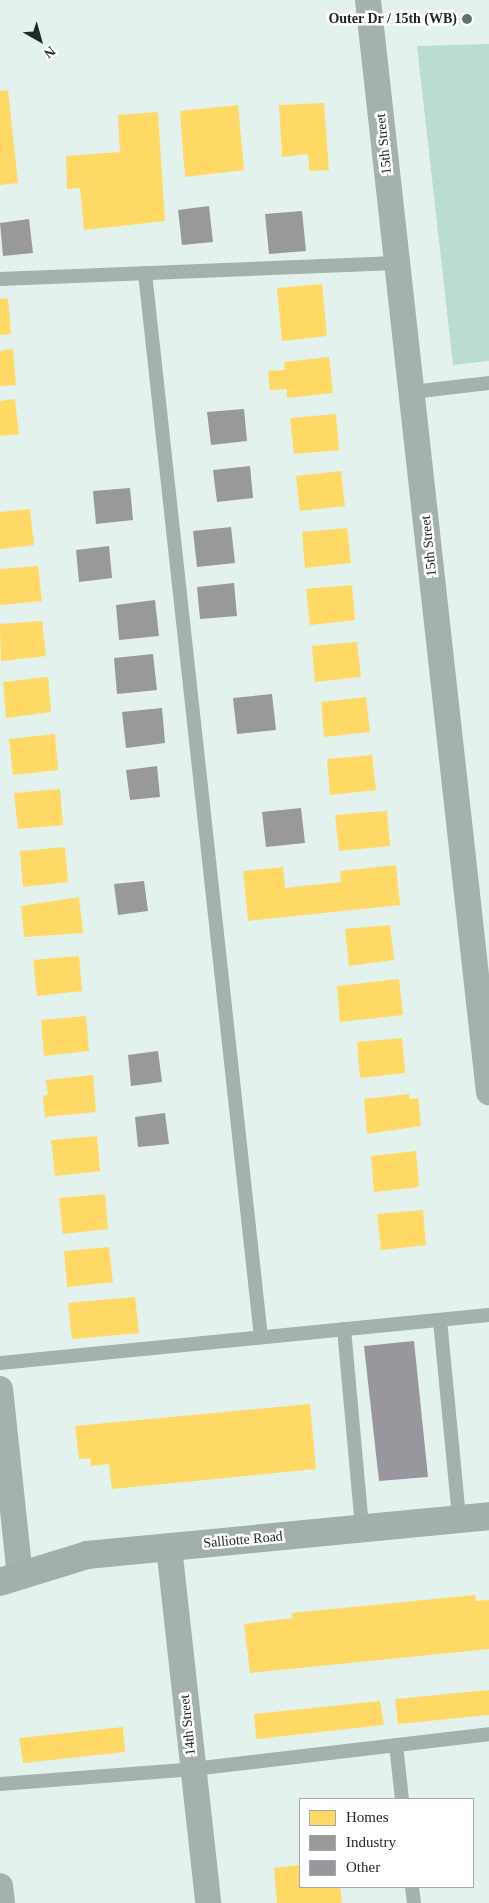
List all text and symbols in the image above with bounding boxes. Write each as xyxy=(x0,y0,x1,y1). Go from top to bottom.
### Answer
place label: Outer Dr / 15th (WB) xyxy=(328,11,457,27)
marker: Outer Dr / 15th (WB) xyxy=(461,13,473,25)
north arrow xyxy=(15,15,65,65)
text: N xyxy=(41,43,58,61)
street label: 15th Street xyxy=(372,113,396,175)
street label: 15th Street xyxy=(417,515,441,577)
street label: Salliotte Road xyxy=(203,1528,283,1552)
street label: 14th Street xyxy=(176,1694,200,1756)
legend xyxy=(299,1798,474,1888)
text: Homes xyxy=(346,1809,389,1825)
text: Industry xyxy=(346,1834,396,1850)
text: Other xyxy=(346,1859,380,1875)

